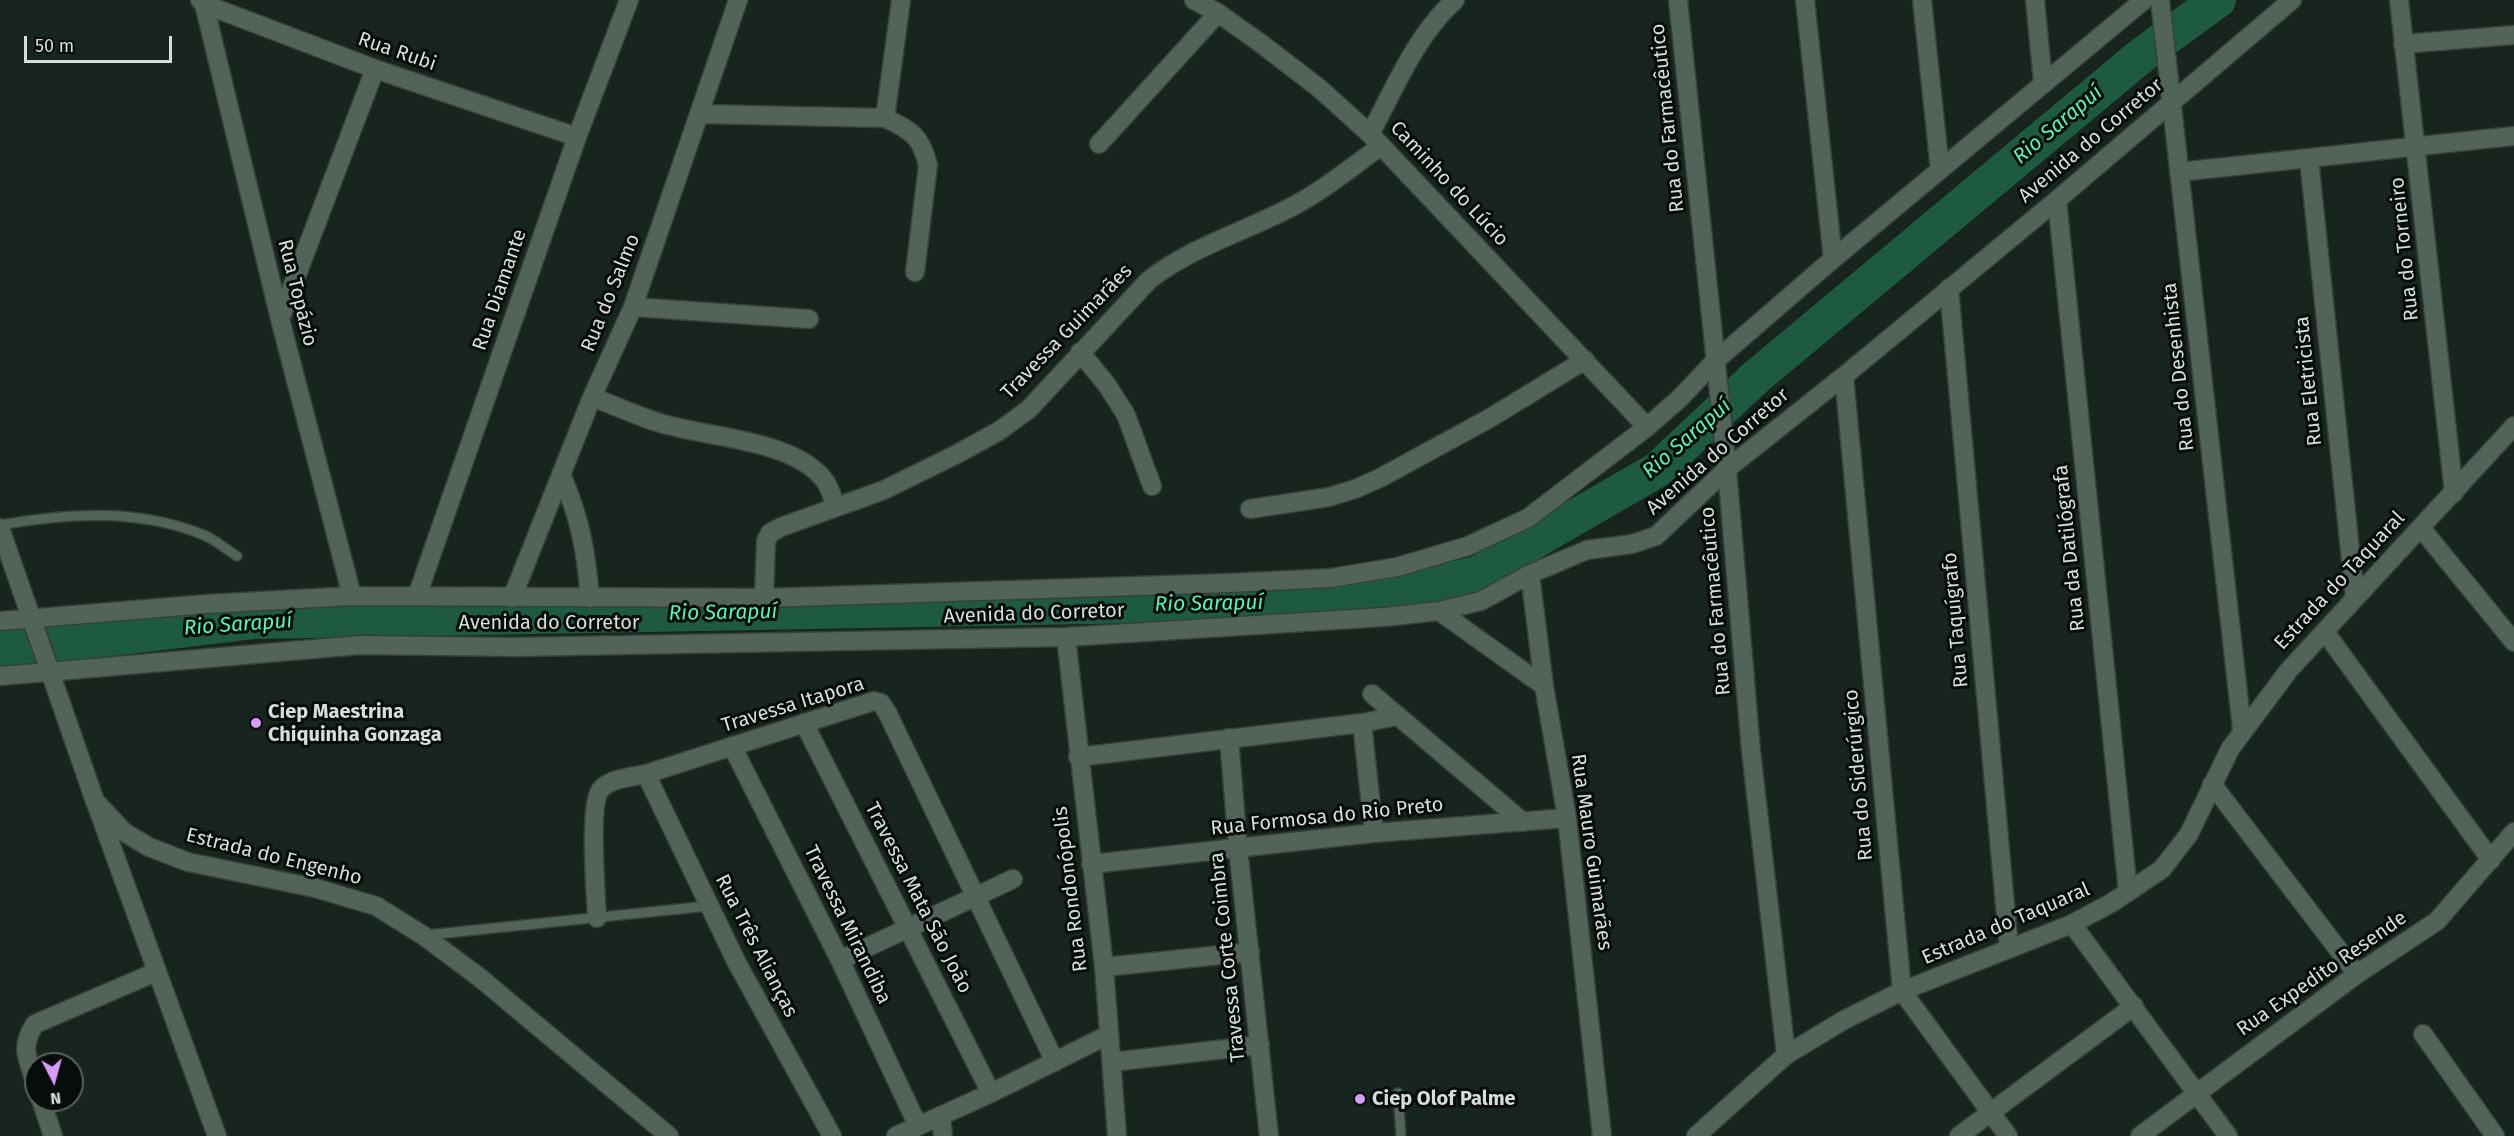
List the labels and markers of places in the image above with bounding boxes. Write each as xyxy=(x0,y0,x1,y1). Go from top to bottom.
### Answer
place label: Ciep Maestrina Chiquinha Gonzaga xyxy=(268,700,442,747)
marker: Ciep Maestrina Chiquinha Gonzaga xyxy=(249,716,263,730)
place label: Ciep Olof Palme xyxy=(1372,1087,1516,1111)
marker: Ciep Olof Palme xyxy=(1353,1092,1367,1106)

